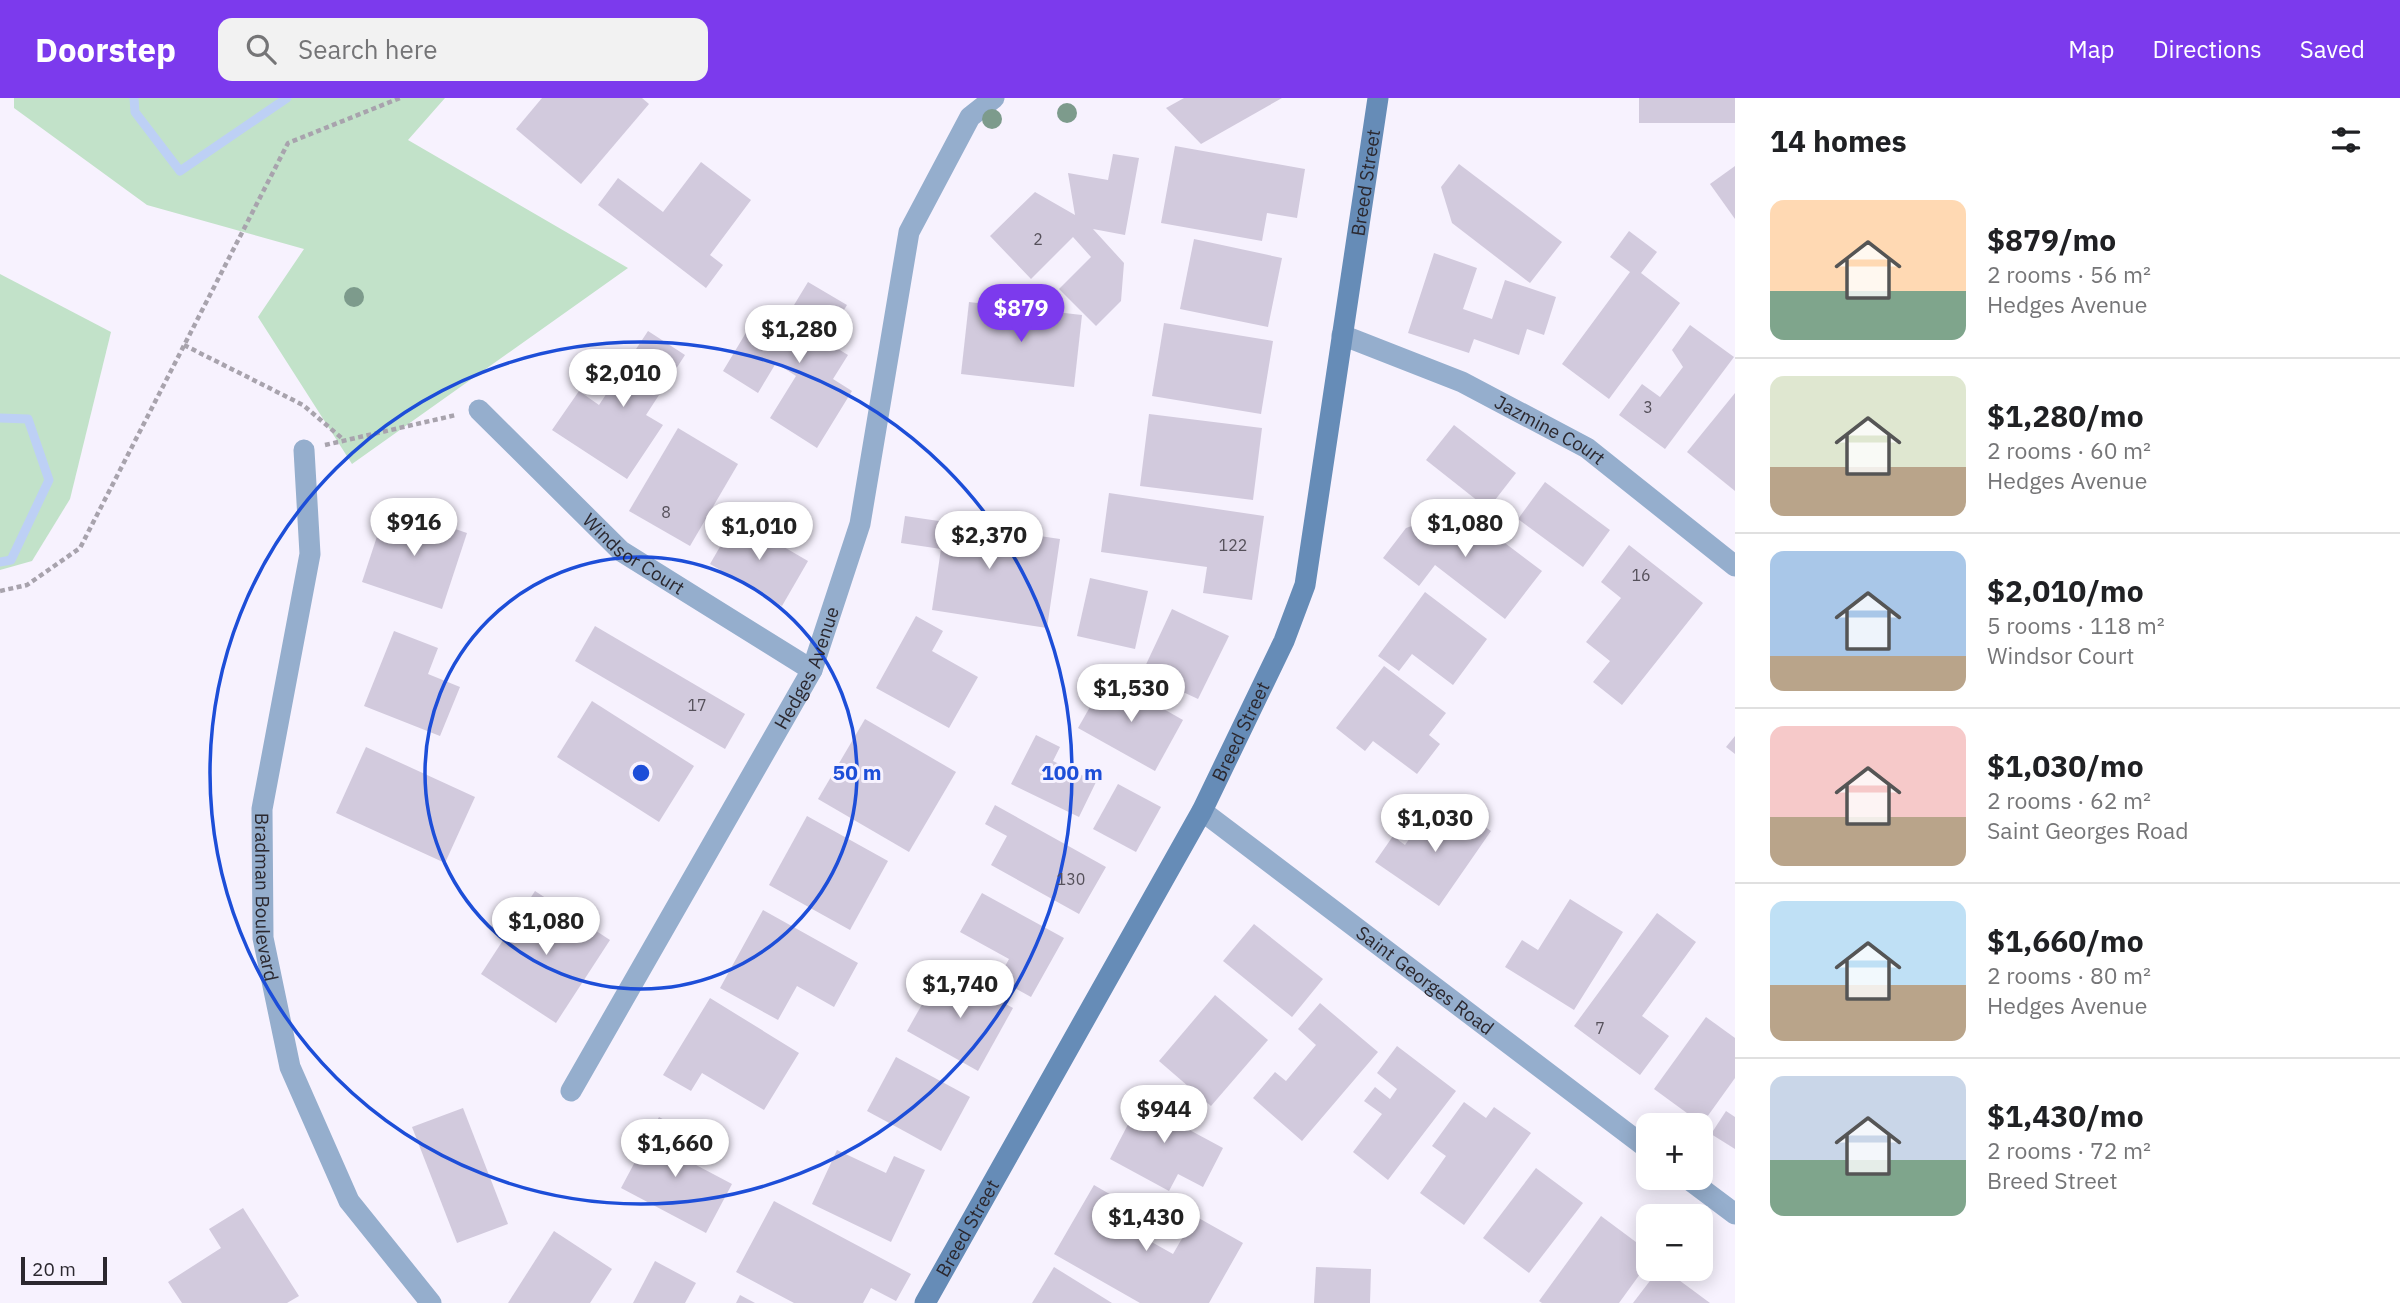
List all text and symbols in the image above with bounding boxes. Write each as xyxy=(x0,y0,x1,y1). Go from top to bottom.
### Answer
search box xyxy=(218,18,708,81)
text: Doorstep xyxy=(35,28,176,71)
icon: search xyxy=(242,30,280,68)
text: Search here xyxy=(298,32,437,66)
text: Map xyxy=(2068,33,2114,65)
text: Directions xyxy=(2152,33,2262,65)
text: Saved xyxy=(2300,33,2365,65)
text: 14 homes xyxy=(1770,121,1907,160)
icon: filters xyxy=(2327,121,2365,159)
street label: Breed Street xyxy=(1345,128,1385,238)
text: $879/mo xyxy=(1987,220,2116,259)
icon: home xyxy=(1826,228,1910,312)
house number: 2 xyxy=(1033,229,1043,249)
text: 2 rooms · 56 m² xyxy=(1987,259,2151,289)
pin: $879 xyxy=(980,285,1062,344)
text: Hedges Avenue xyxy=(1987,289,2147,319)
text: $879 xyxy=(993,292,1049,322)
pin: $1,280 xyxy=(742,306,856,365)
text: $1,280 xyxy=(761,313,837,343)
pin: $2,010 xyxy=(566,350,680,409)
text: $2,010 xyxy=(585,357,661,387)
street label: Jazmine Court xyxy=(1491,389,1610,470)
text: $1,280/mo xyxy=(1987,396,2144,435)
house number: 3 xyxy=(1643,397,1653,417)
icon: home xyxy=(1826,404,1910,488)
text: 2 rooms · 60 m² xyxy=(1987,435,2151,465)
text: Hedges Avenue xyxy=(1987,465,2147,495)
pin: $916 xyxy=(373,498,455,558)
pin: $1,080 xyxy=(1408,500,1522,559)
house number: 8 xyxy=(661,502,671,522)
pin: $1,010 xyxy=(702,503,816,562)
text: $916 xyxy=(386,506,442,536)
text: $1,080 xyxy=(1427,507,1503,537)
street label: Windsor Court xyxy=(578,508,689,600)
text: $1,010 xyxy=(721,510,797,540)
pin: $2,370 xyxy=(932,512,1046,571)
text: $2,370 xyxy=(951,519,1027,549)
house number: 122 xyxy=(1219,535,1247,555)
house number: 16 xyxy=(1631,565,1651,585)
text: $2,010/mo xyxy=(1987,571,2144,610)
icon: home xyxy=(1826,579,1910,663)
street label: Hedges Avenue xyxy=(769,603,844,734)
text: 5 rooms · 118 m² xyxy=(1987,610,2165,640)
text: Windsor Court xyxy=(1987,640,2134,670)
pin: $1,530 xyxy=(1074,664,1188,724)
text: $1,530 xyxy=(1093,672,1169,702)
street label: Breed Street xyxy=(1206,678,1275,785)
house number: 17 xyxy=(687,695,707,715)
text: $1,030/mo xyxy=(1987,746,2144,785)
icon: home xyxy=(1826,754,1910,838)
text: 50 m xyxy=(833,758,881,786)
text: 100 m xyxy=(1041,758,1103,786)
centre of rings xyxy=(629,761,653,785)
text: 2 rooms · 62 m² xyxy=(1987,785,2151,815)
pin: $1,030 xyxy=(1378,794,1492,854)
text: $1,030 xyxy=(1397,802,1473,832)
street label: Bradman Boulevard xyxy=(250,813,284,983)
text: Saint Georges Road xyxy=(1987,815,2189,845)
house number: 130 xyxy=(1057,869,1085,889)
pin: $1,080 xyxy=(489,898,603,957)
text: $1,080 xyxy=(508,905,584,935)
street label: Saint Georges Road xyxy=(1352,920,1499,1040)
text: $1,660/mo xyxy=(1987,921,2144,960)
icon: home xyxy=(1826,929,1910,1013)
pin: $1,740 xyxy=(903,960,1017,1020)
text: 2 rooms · 80 m² xyxy=(1987,960,2151,990)
text: $1,740 xyxy=(922,968,998,998)
text: Hedges Avenue xyxy=(1987,990,2147,1020)
house number: 7 xyxy=(1595,1018,1605,1038)
pin: $944 xyxy=(1123,1086,1205,1145)
text: $944 xyxy=(1136,1093,1192,1123)
text: $1,430/mo xyxy=(1987,1096,2144,1135)
icon: home xyxy=(1826,1104,1910,1188)
map controls xyxy=(1636,1113,1713,1281)
button: + xyxy=(1636,1113,1713,1190)
pin: $1,660 xyxy=(618,1119,732,1179)
text: $1,660 xyxy=(637,1127,713,1157)
text: 2 rooms · 72 m² xyxy=(1987,1135,2151,1165)
text: Breed Street xyxy=(1987,1165,2117,1195)
street label: Breed Street xyxy=(930,1175,1004,1281)
pin: $1,430 xyxy=(1089,1194,1203,1253)
text: $1,430 xyxy=(1108,1201,1184,1231)
button: − xyxy=(1636,1204,1713,1281)
scale bar xyxy=(21,1254,107,1286)
text: 20 m xyxy=(32,1257,76,1281)

